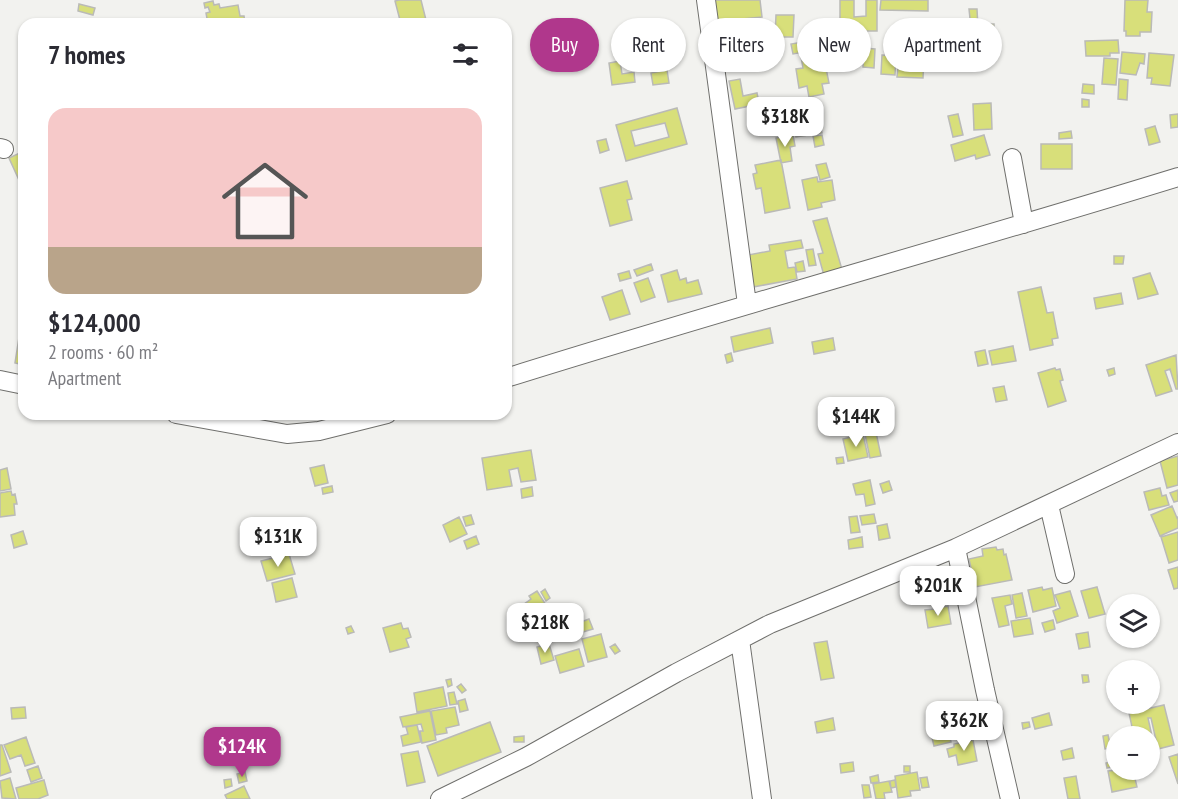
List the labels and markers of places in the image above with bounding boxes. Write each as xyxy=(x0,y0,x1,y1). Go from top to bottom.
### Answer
pin: $318K xyxy=(743,97,827,148)
pin: $144K xyxy=(814,397,898,448)
pin: $131K xyxy=(236,517,320,568)
pin: $201K xyxy=(896,566,980,617)
pin: $218K xyxy=(503,603,587,654)
pin: $362K xyxy=(922,701,1006,752)
pin: $124K xyxy=(200,727,284,778)

